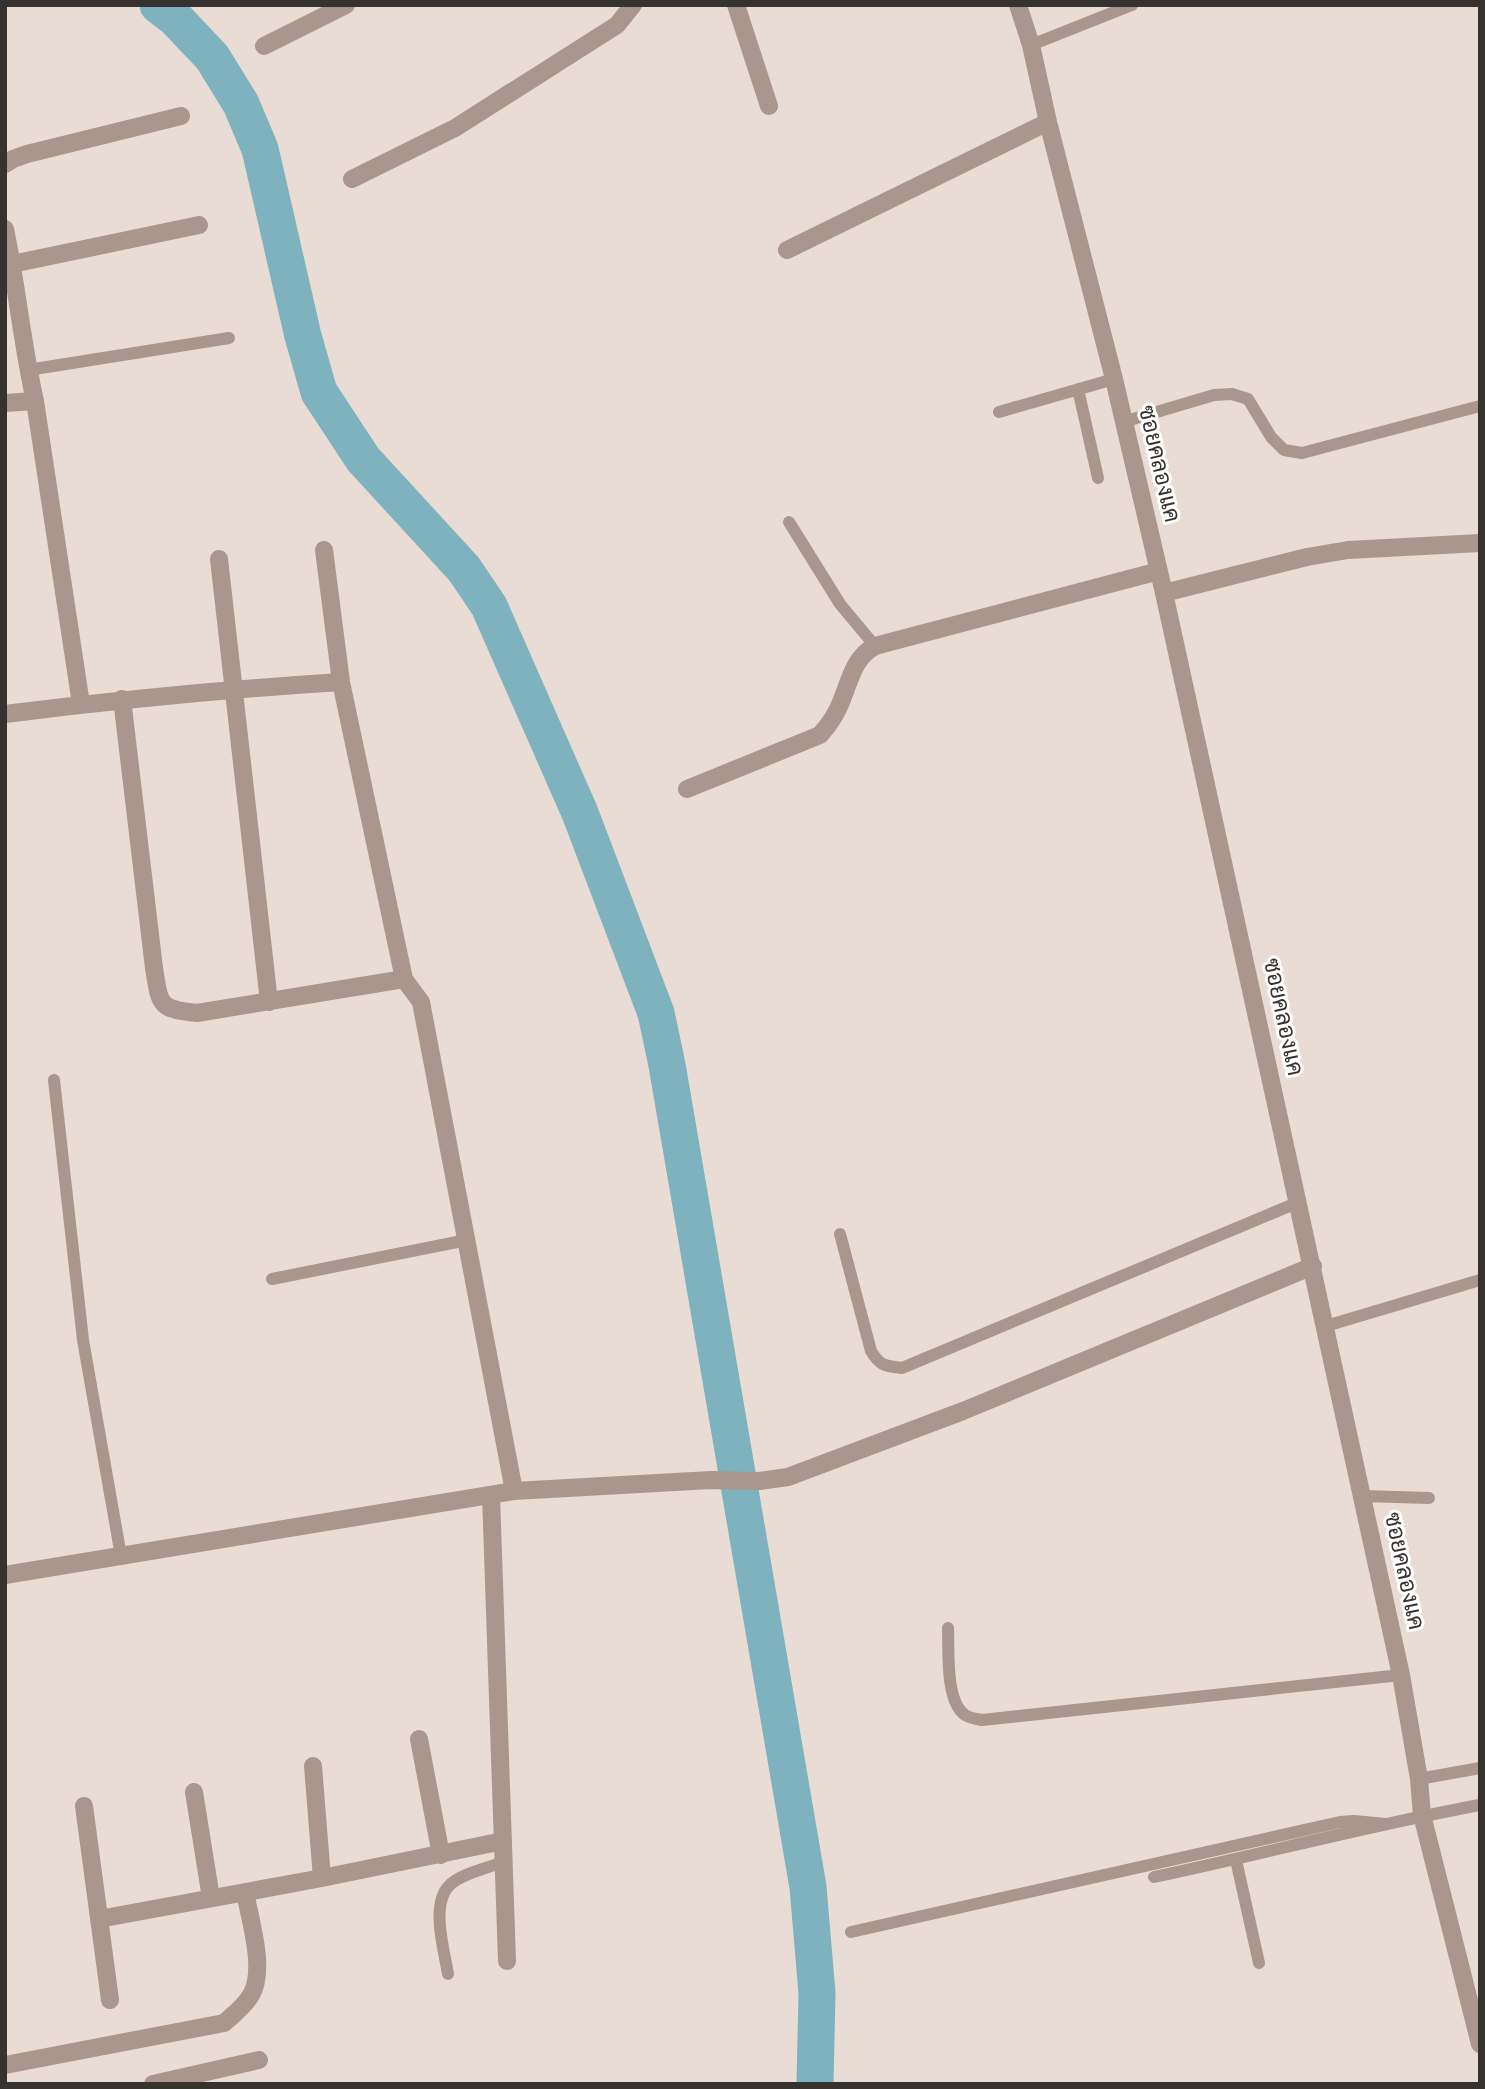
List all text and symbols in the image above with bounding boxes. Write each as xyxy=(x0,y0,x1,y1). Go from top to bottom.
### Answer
street label: ซอยคลองแค xyxy=(1132,403,1186,525)
street label: ซอยคลองแค xyxy=(1257,956,1309,1078)
street label: ซอยคลองแค xyxy=(1378,1510,1430,1632)

